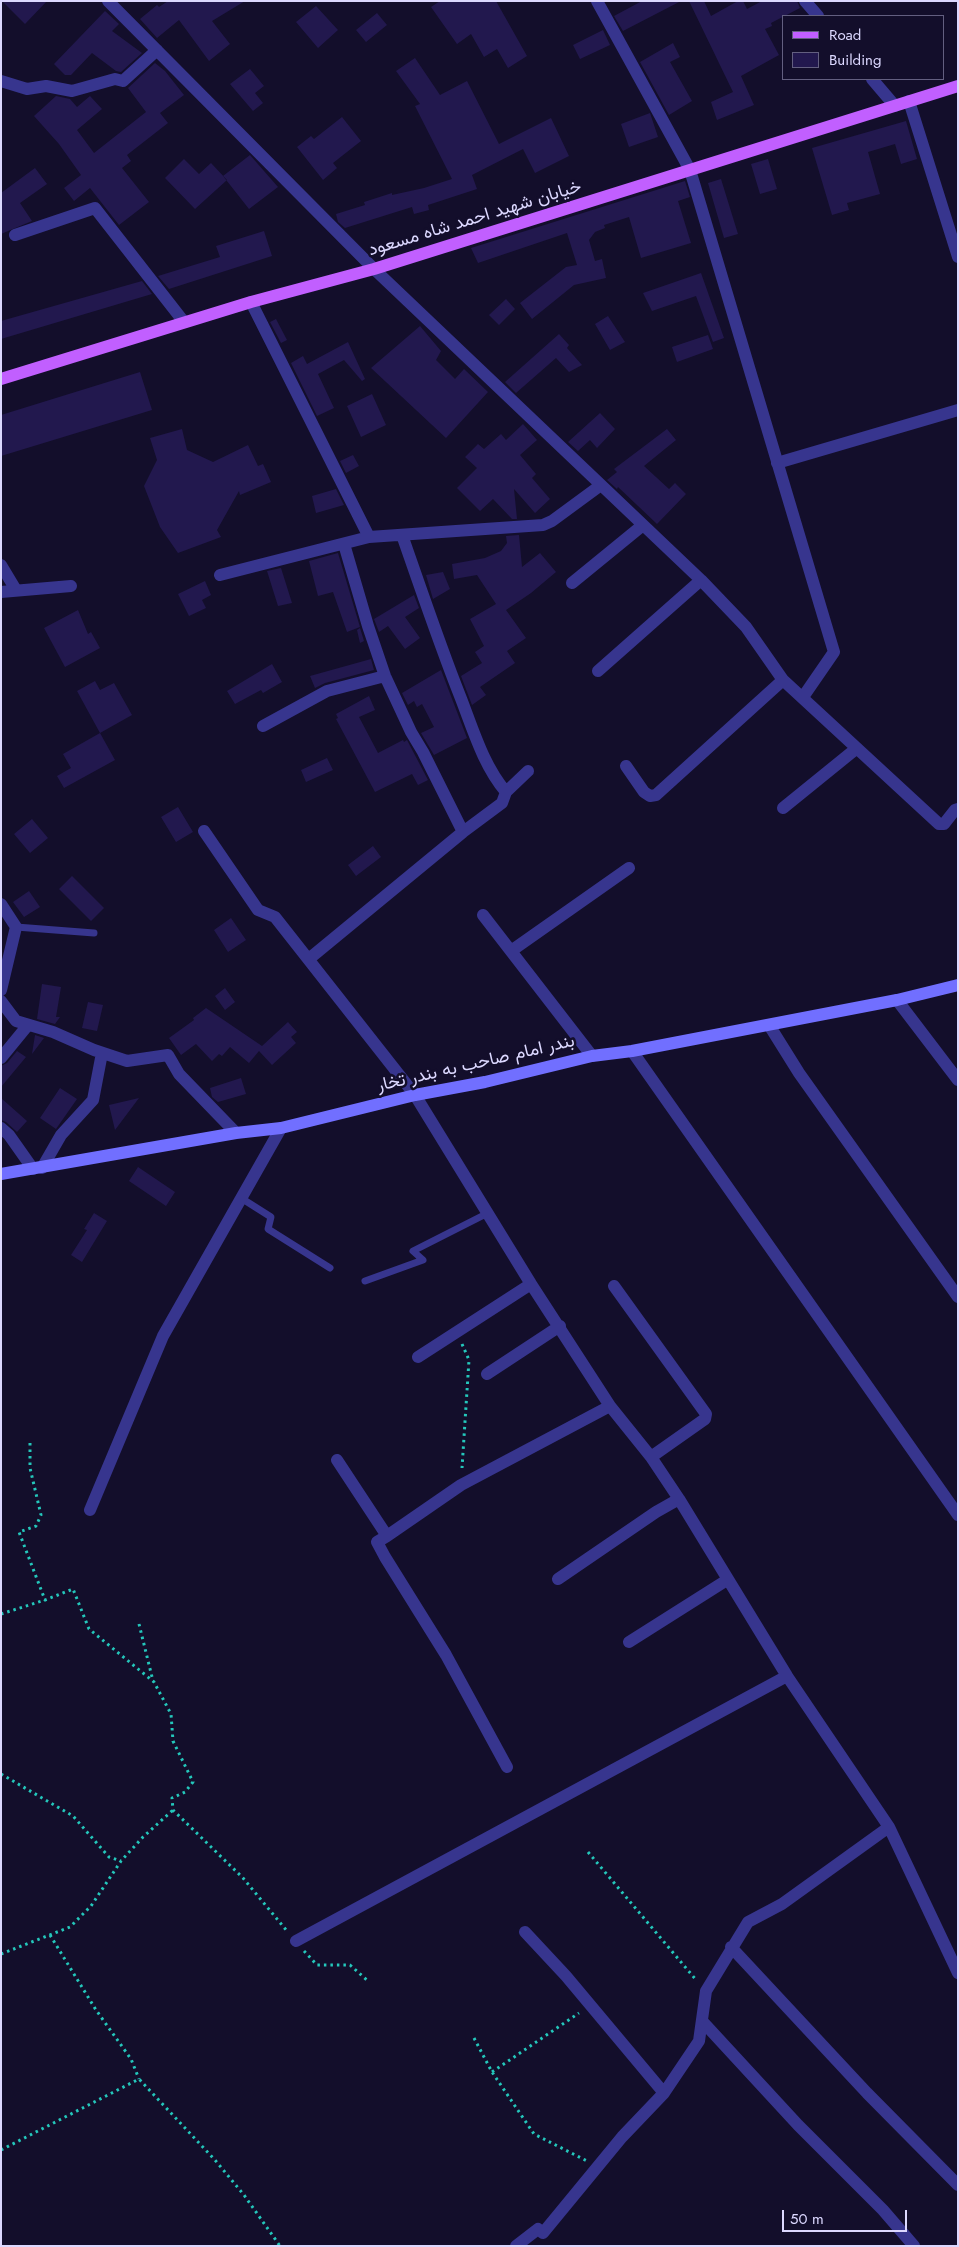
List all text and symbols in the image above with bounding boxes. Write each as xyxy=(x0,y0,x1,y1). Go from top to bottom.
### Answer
legend xyxy=(782,15,944,80)
text: Road xyxy=(829,24,861,46)
text: Building xyxy=(829,49,881,71)
street label: خیابان شهید احمد شاه مسعود xyxy=(366,176,584,262)
street label: بندر امام صاحب به بندر تخار xyxy=(375,1031,577,1097)
scale bar xyxy=(784,2200,909,2232)
text: 50 m xyxy=(790,2208,824,2230)

